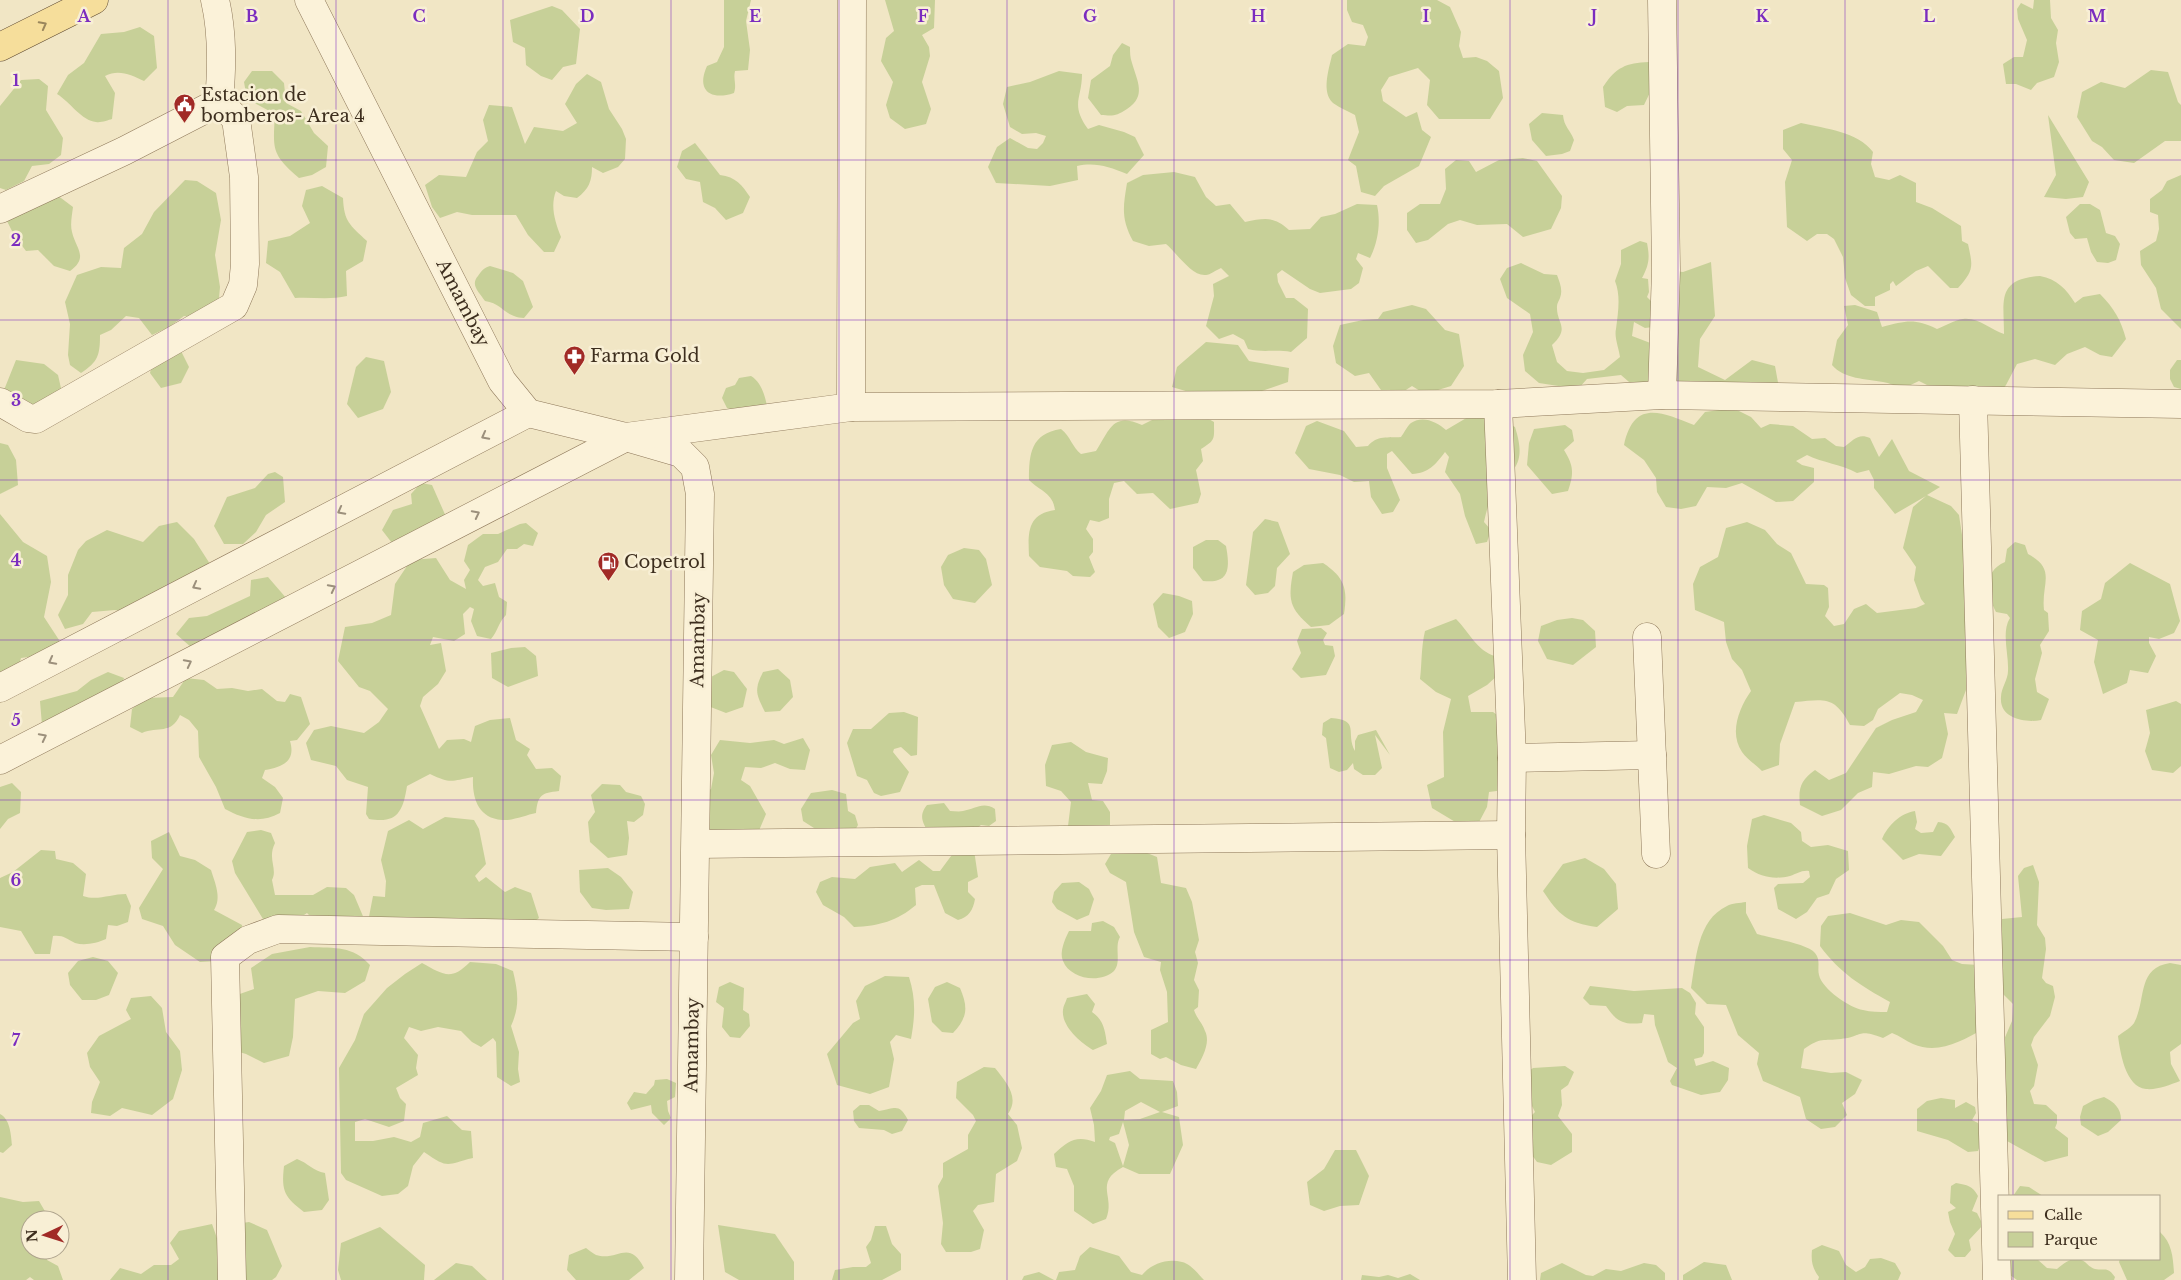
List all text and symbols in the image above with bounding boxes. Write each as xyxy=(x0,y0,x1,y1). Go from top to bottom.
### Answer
text: A xyxy=(77,6,92,26)
text: B xyxy=(246,6,259,26)
text: C xyxy=(412,6,426,26)
text: D xyxy=(580,6,594,26)
text: E xyxy=(749,6,761,26)
text: F xyxy=(917,6,929,26)
text: G xyxy=(1083,6,1097,26)
text: H xyxy=(1250,6,1266,26)
text: I xyxy=(1423,6,1430,26)
text: J xyxy=(1588,6,1597,26)
text: K xyxy=(1755,6,1769,26)
text: L xyxy=(1923,6,1935,26)
text: M xyxy=(2088,6,2106,26)
one-way arrow xyxy=(38,21,47,31)
text: 1 xyxy=(13,70,20,90)
place label: Estacion de bomberos- Area 4 xyxy=(200,84,365,127)
public building icon: Estacion de bomberos- Area 4 xyxy=(173,93,197,124)
text: 2 xyxy=(11,230,21,250)
street label: Amambay xyxy=(431,255,495,351)
pharmacy icon: Farma Gold xyxy=(562,344,586,375)
place label: Farma Gold xyxy=(590,345,700,367)
text: 3 xyxy=(11,390,21,410)
one-way arrow xyxy=(481,430,490,440)
one-way arrow xyxy=(337,505,346,515)
one-way arrow xyxy=(471,510,480,520)
text: 4 xyxy=(11,550,21,570)
fuel station icon: Copetrol xyxy=(596,550,620,581)
place label: Copetrol xyxy=(624,551,706,573)
one-way arrow xyxy=(193,580,202,590)
one-way arrow xyxy=(327,584,336,594)
street label: Amambay xyxy=(686,592,710,689)
one-way arrow xyxy=(49,655,58,665)
one-way arrow xyxy=(182,659,191,669)
text: 5 xyxy=(11,710,21,730)
one-way arrow xyxy=(38,733,47,743)
text: 6 xyxy=(11,870,22,890)
street label: Amambay xyxy=(680,997,704,1094)
text: 7 xyxy=(12,1030,21,1050)
legend xyxy=(1998,1195,2161,1260)
text: Calle xyxy=(2044,1205,2083,1224)
north arrow xyxy=(20,1210,70,1260)
text: N xyxy=(23,1229,41,1243)
text: Parque xyxy=(2044,1230,2098,1249)

